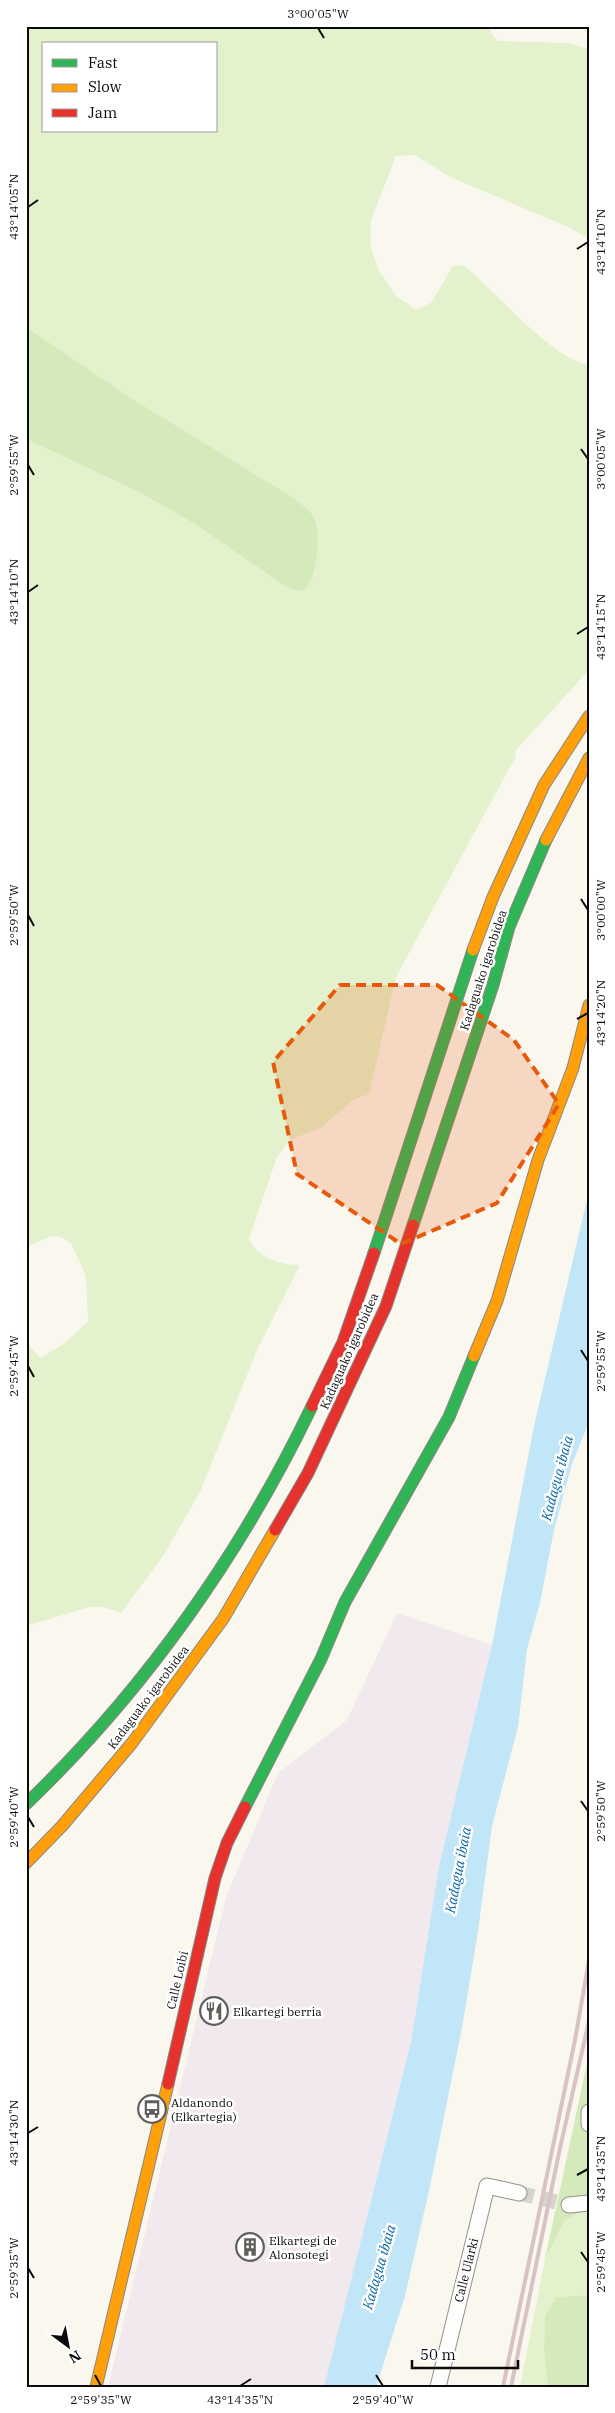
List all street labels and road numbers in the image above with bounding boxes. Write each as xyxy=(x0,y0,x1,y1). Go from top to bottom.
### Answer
street label: Kadaguako igarobidea xyxy=(456,907,510,1032)
street label: Kadaguako igarobidea xyxy=(317,1290,382,1412)
street label: Kadaguako igarobidea xyxy=(104,1642,192,1752)
street label: Calle Loibi xyxy=(163,1949,191,2011)
street label: Calle Ularki xyxy=(451,2236,481,2304)

